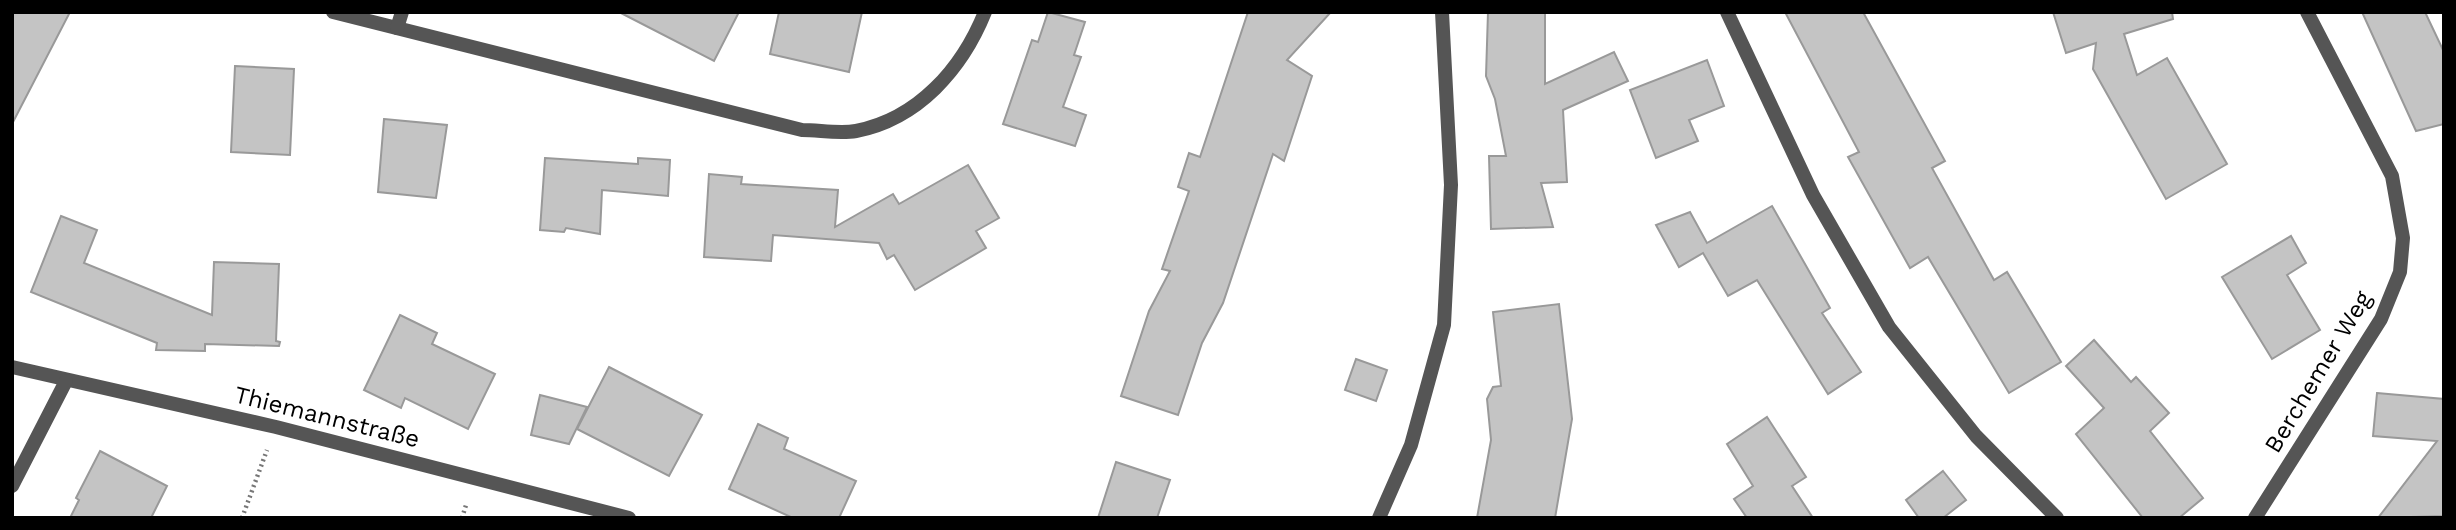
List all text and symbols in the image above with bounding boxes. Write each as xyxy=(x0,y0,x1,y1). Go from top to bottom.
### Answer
street label: Berchemer Weg xyxy=(2259,286,2377,458)
street label: Thiemannstraße xyxy=(232,380,422,454)

